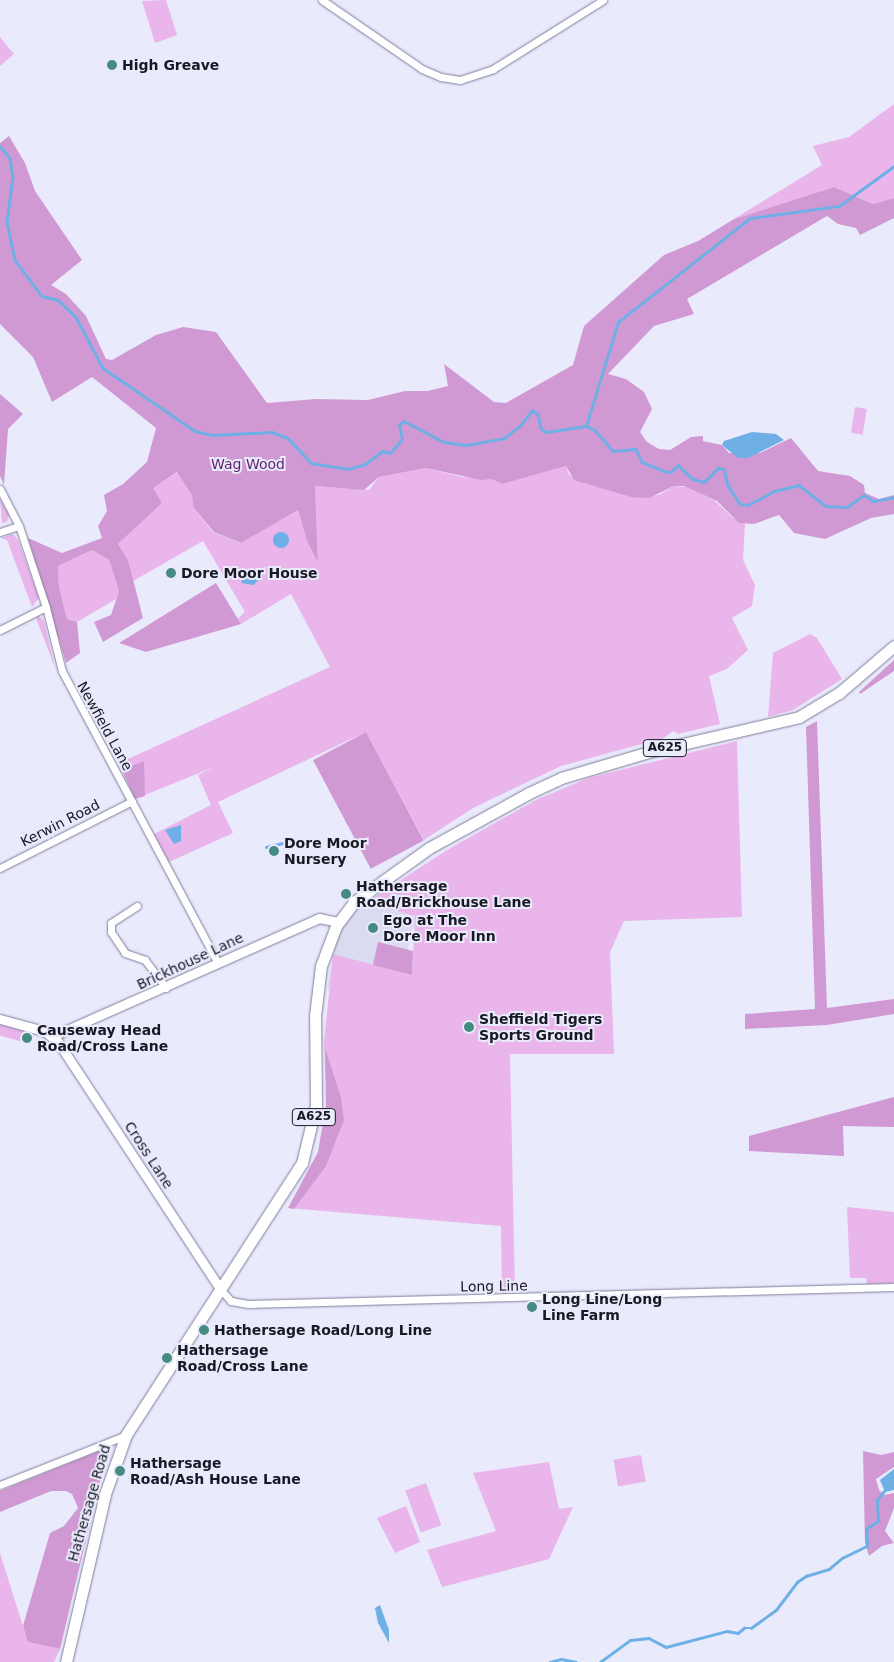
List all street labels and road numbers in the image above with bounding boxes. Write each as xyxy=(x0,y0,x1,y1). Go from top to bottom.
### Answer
street label: Newfield Lane xyxy=(74,679,136,773)
road number: A625 xyxy=(642,738,688,758)
street label: Kerwin Road xyxy=(18,796,102,850)
street label: Brickhouse Lane xyxy=(134,929,246,993)
road number: A625 xyxy=(292,1108,336,1126)
street label: Cross Lane xyxy=(121,1118,177,1192)
street label: Long Line xyxy=(460,1277,528,1295)
street label: Hathersage Road xyxy=(64,1443,114,1563)

